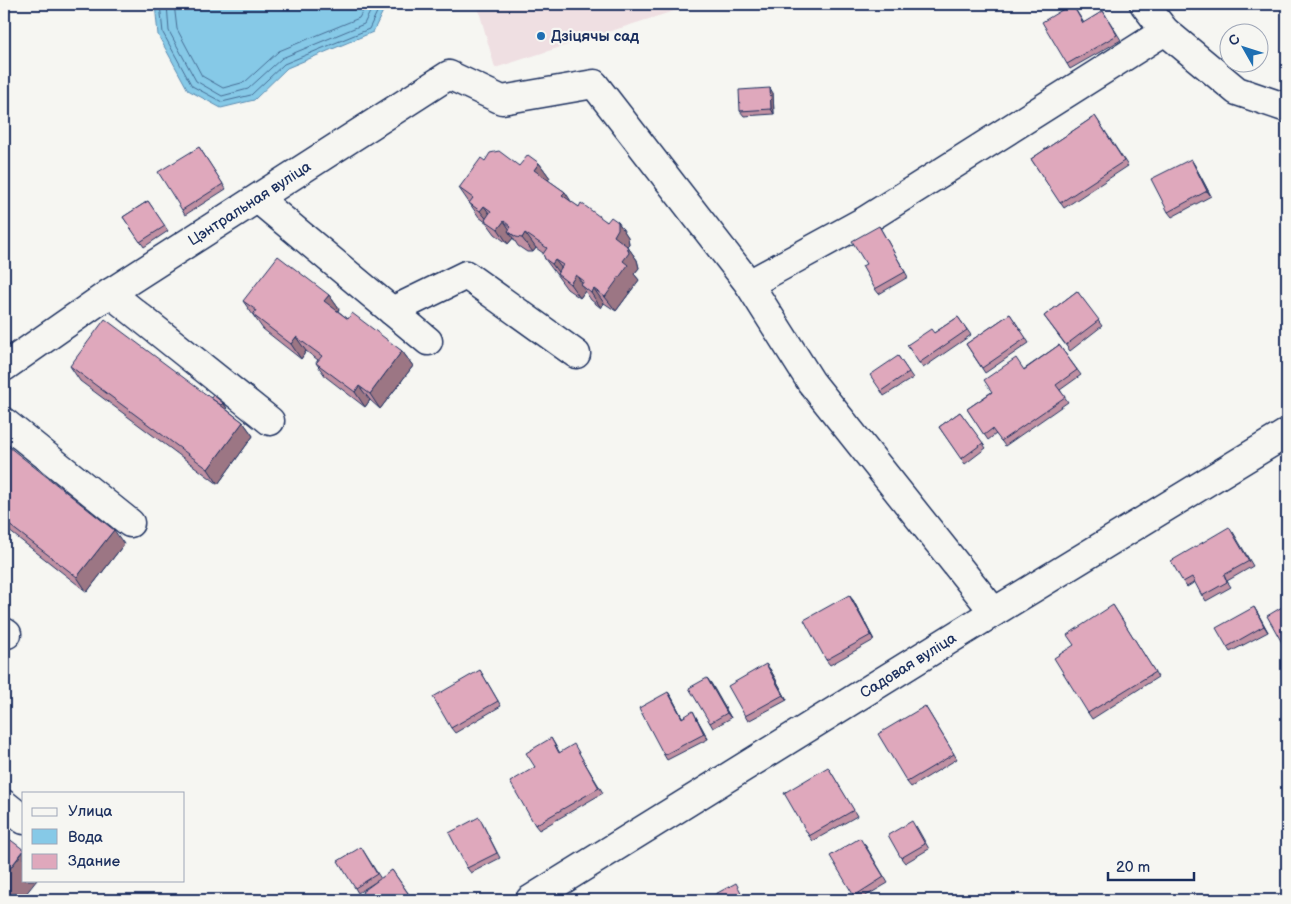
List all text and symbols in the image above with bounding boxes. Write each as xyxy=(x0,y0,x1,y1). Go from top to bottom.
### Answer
north arrow xyxy=(1218,22,1268,72)
place label: Дзіцячы сад xyxy=(551,27,639,46)
marker: Дзіцячы сад xyxy=(535,30,547,42)
text: С xyxy=(1225,31,1244,49)
street label: Цэнтральная вуліца xyxy=(185,157,315,250)
street label: Садовая вуліца xyxy=(857,629,960,703)
legend xyxy=(22,792,185,882)
text: Улица xyxy=(68,802,113,821)
text: Вода xyxy=(68,828,103,847)
scale bar xyxy=(1108,849,1195,881)
text: Здание xyxy=(68,852,120,871)
text: 20 m xyxy=(1116,858,1150,877)

